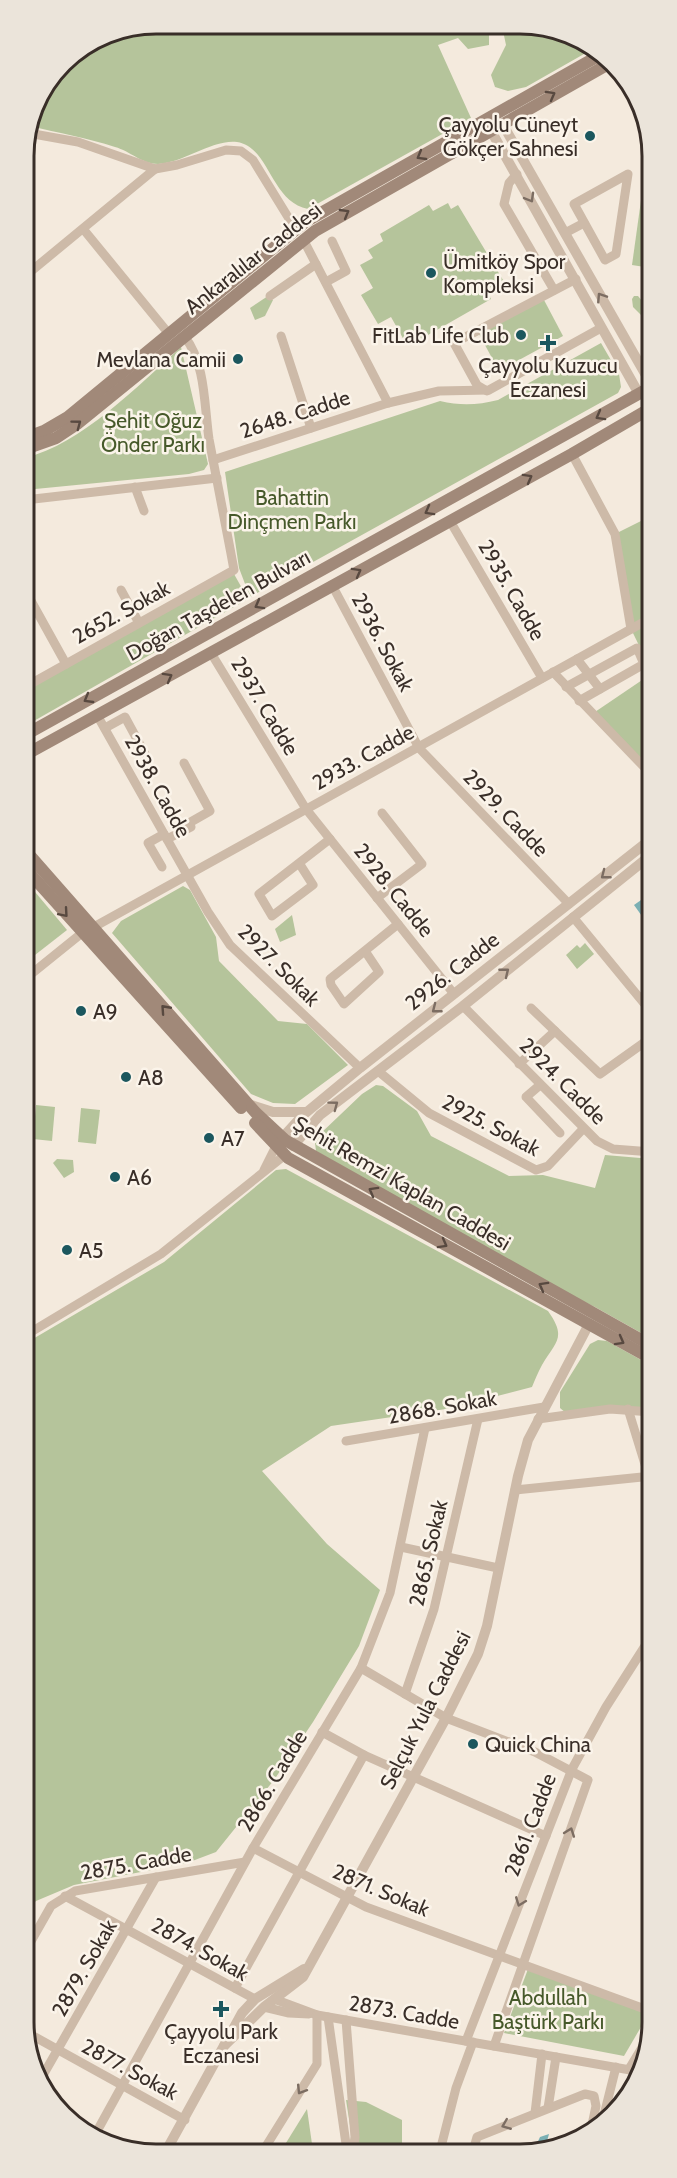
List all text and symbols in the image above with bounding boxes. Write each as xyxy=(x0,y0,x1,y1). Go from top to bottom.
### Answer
one-way arrow xyxy=(545,91,555,102)
place label: Çayyolu Cüneyt Gökçer Sahnesi xyxy=(438,112,578,161)
marker: Çayyolu Cüneyt Gökçer Sahnesi xyxy=(583,129,597,143)
one-way arrow xyxy=(417,149,427,160)
one-way arrow xyxy=(523,192,535,202)
street label: Ankaralılar Caddesi xyxy=(180,197,326,319)
one-way arrow xyxy=(339,208,349,220)
place label: Ümitköy Spor Kompleksi xyxy=(443,249,566,298)
marker: Ümitköy Spor Kompleksi xyxy=(424,266,438,280)
one-way arrow xyxy=(597,293,609,303)
place label: FitLab Life Club xyxy=(372,323,509,348)
marker: FitLab Life Club xyxy=(514,328,528,342)
marker: Çayyolu Kuzucu Eczanesi xyxy=(541,336,555,350)
place label: Mevlana Camii xyxy=(96,347,226,372)
marker: Mevlana Camii xyxy=(231,352,245,366)
place label: Çayyolu Kuzucu Eczanesi xyxy=(478,353,618,402)
street label: 2648. Cadde xyxy=(237,384,353,443)
park label: Şehit Oğuz Önder Parkı xyxy=(101,408,205,457)
one-way arrow xyxy=(596,408,606,420)
one-way arrow xyxy=(70,420,81,431)
one-way arrow xyxy=(522,474,532,485)
park label: Bahattin Dinçmen Parkı xyxy=(228,485,356,534)
one-way arrow xyxy=(425,503,436,515)
street label: 2935. Cadde xyxy=(473,535,551,645)
street label: Doğan Taşdelen Bulvarı xyxy=(122,544,314,666)
one-way arrow xyxy=(351,568,361,579)
street label: 2652. Sokak xyxy=(68,575,174,649)
street label: 2936. Sokak xyxy=(347,588,420,696)
one-way arrow xyxy=(255,598,265,609)
street label: 2937. Cadde xyxy=(226,652,304,760)
one-way arrow xyxy=(162,672,173,684)
one-way arrow xyxy=(84,692,94,703)
street label: 2933. Cadde xyxy=(308,719,418,795)
street label: 2938. Cadde xyxy=(120,730,196,842)
street label: 2929. Cadde xyxy=(458,764,554,862)
street label: 2928. Cadde xyxy=(349,838,439,942)
one-way arrow xyxy=(601,867,612,878)
one-way arrow xyxy=(56,906,67,917)
street label: 2927. Sokak xyxy=(233,919,326,1012)
street label: 2926. Cadde xyxy=(400,927,504,1015)
one-way arrow xyxy=(498,969,509,980)
place label: A9 xyxy=(93,999,118,1024)
one-way arrow xyxy=(431,1001,442,1012)
marker: A9 xyxy=(74,1004,88,1018)
one-way arrow xyxy=(161,1006,172,1016)
street label: 2924. Cadde xyxy=(515,1033,612,1130)
place label: A8 xyxy=(138,1065,164,1090)
marker: A8 xyxy=(119,1070,133,1084)
street label: 2925. Sokak xyxy=(438,1089,545,1161)
one-way arrow xyxy=(328,1101,339,1112)
street label: Şehit Remzi Kaplan Caddesi xyxy=(289,1111,515,1255)
place label: A7 xyxy=(221,1126,245,1151)
marker: A7 xyxy=(202,1131,216,1145)
place label: A6 xyxy=(127,1165,152,1190)
marker: A6 xyxy=(108,1170,122,1184)
one-way arrow xyxy=(369,1187,379,1198)
one-way arrow xyxy=(437,1236,448,1248)
place label: A5 xyxy=(79,1238,103,1263)
marker: A5 xyxy=(60,1243,74,1257)
one-way arrow xyxy=(539,1282,549,1293)
one-way arrow xyxy=(614,1334,625,1346)
street label: 2868. Sokak xyxy=(386,1385,499,1429)
street label: 2865. Sokak xyxy=(404,1497,453,1609)
street label: Selçuk Yula Caddesi xyxy=(374,1627,476,1793)
street label: 2866. Cadde xyxy=(232,1726,312,1836)
place label: Quick China xyxy=(485,1732,591,1757)
marker: Quick China xyxy=(466,1737,480,1751)
street label: 2861. Cadde xyxy=(499,1770,561,1880)
one-way arrow xyxy=(562,1827,575,1838)
street label: 2875. Cadde xyxy=(79,1841,193,1885)
street label: 2871. Sokak xyxy=(329,1858,434,1922)
one-way arrow xyxy=(515,1896,527,1907)
street label: 2874. Sokak xyxy=(147,1912,253,1986)
street label: 2879. Sokak xyxy=(46,1915,122,2021)
park label: Abdullah Baştürk Parkı xyxy=(492,1985,604,2034)
street label: 2873. Cadde xyxy=(347,1990,461,2034)
marker: Çayyolu Park Eczanesi xyxy=(214,2002,228,2016)
place label: Çayyolu Park Eczanesi xyxy=(164,2019,278,2068)
street label: 2877. Sokak xyxy=(77,2033,183,2105)
one-way arrow xyxy=(296,2084,308,2094)
one-way arrow xyxy=(501,2118,512,2130)

